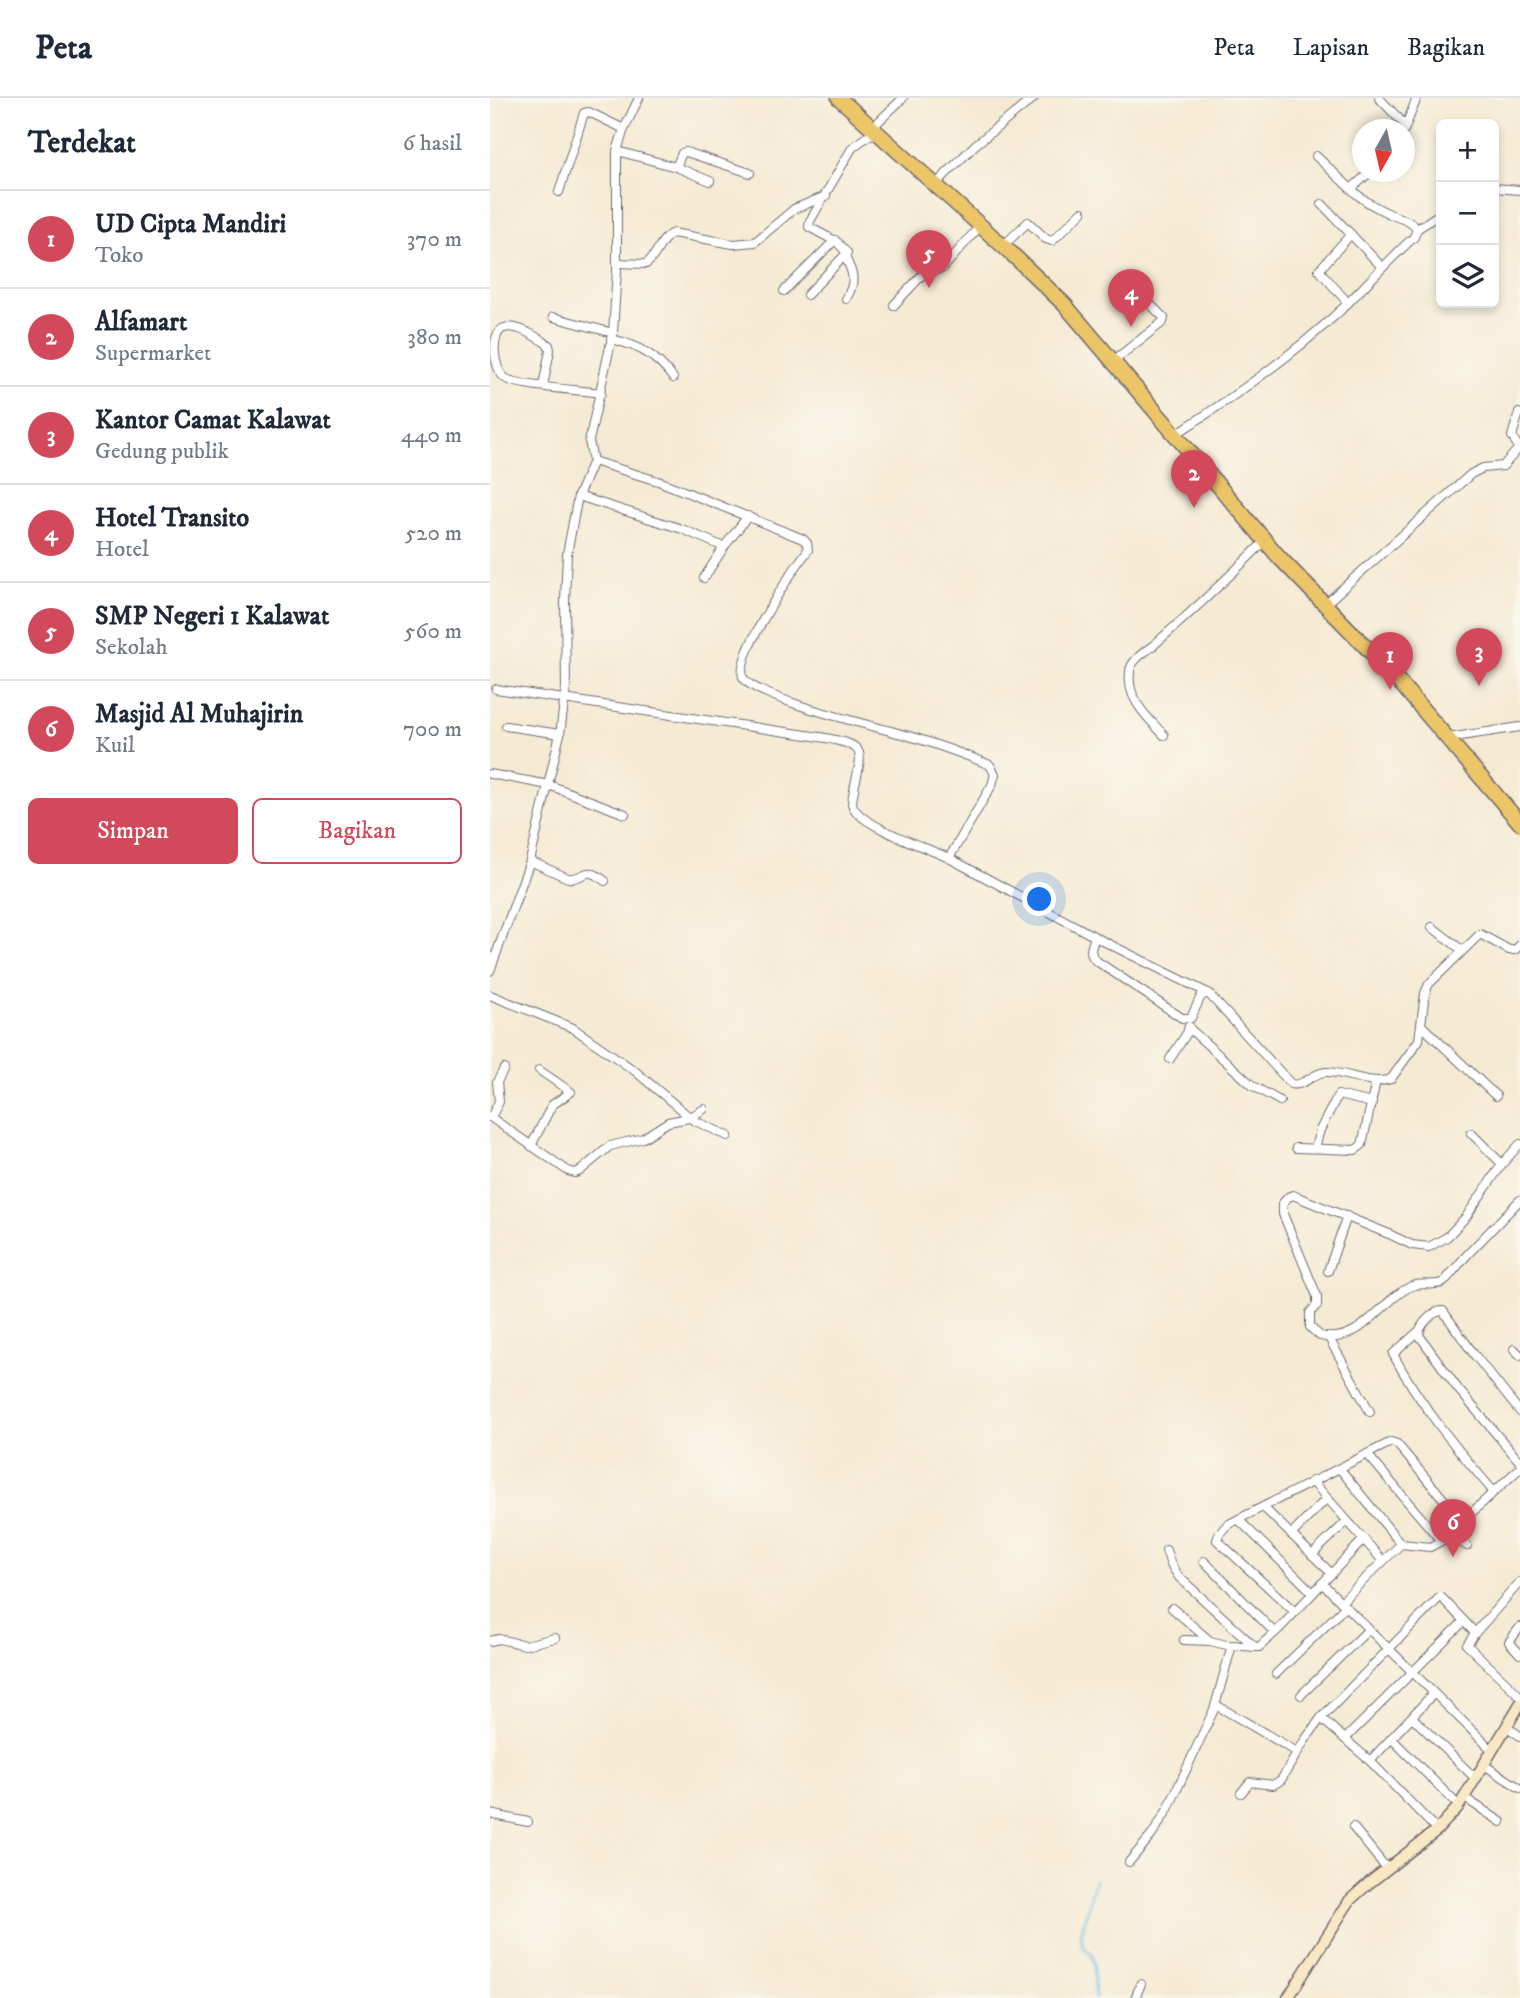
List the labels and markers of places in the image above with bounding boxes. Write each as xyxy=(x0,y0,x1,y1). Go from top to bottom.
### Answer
pin: 5 xyxy=(906,230,952,288)
pin: 4 xyxy=(1108,269,1154,327)
pin: 2 xyxy=(1171,450,1217,508)
pin: 3 xyxy=(1456,628,1502,686)
pin: 1 xyxy=(1367,632,1413,690)
pin: 6 xyxy=(1430,1499,1476,1557)

